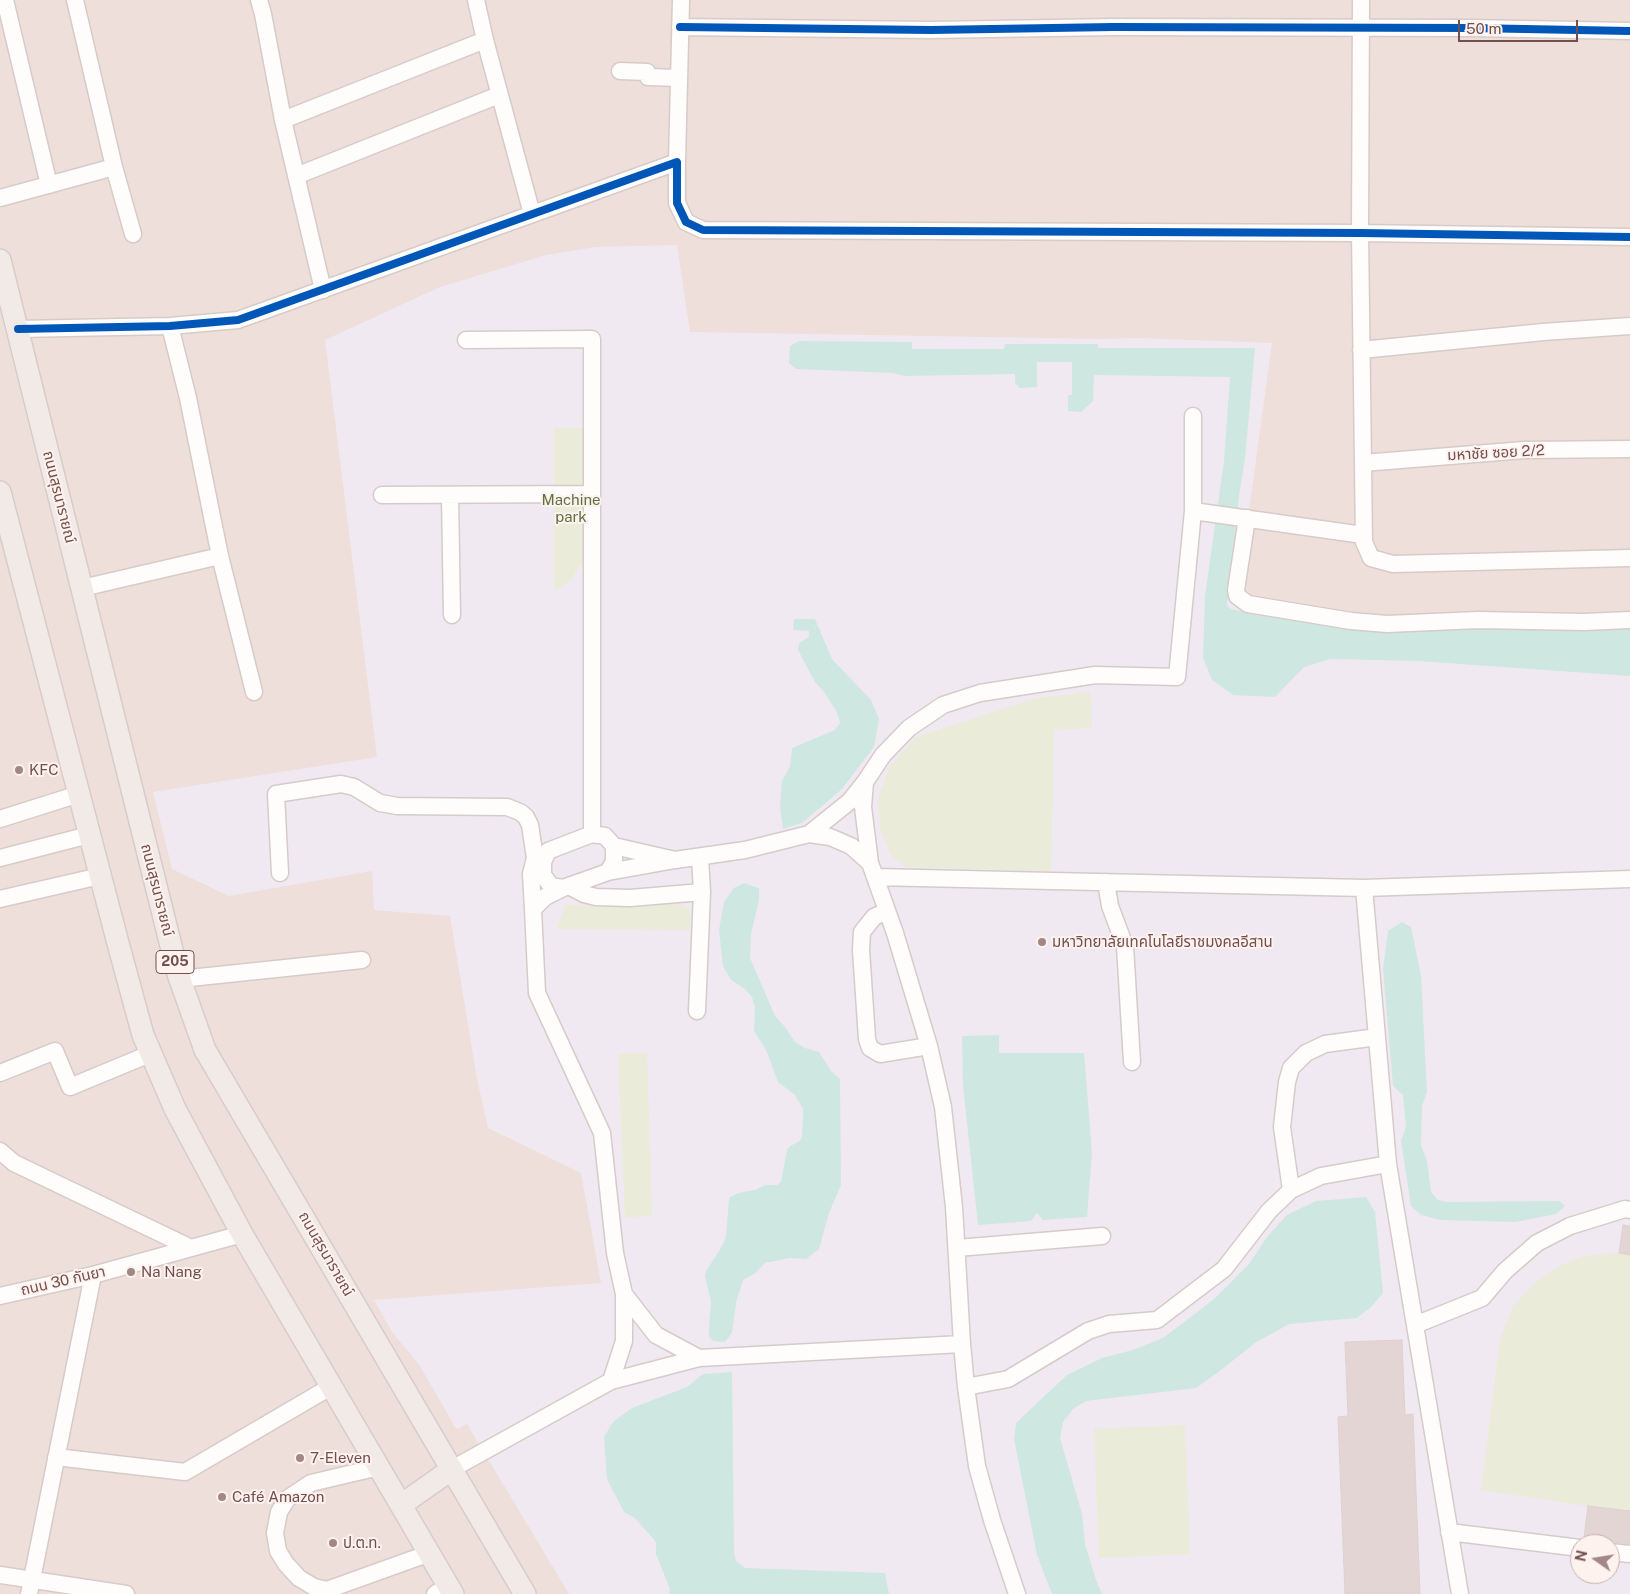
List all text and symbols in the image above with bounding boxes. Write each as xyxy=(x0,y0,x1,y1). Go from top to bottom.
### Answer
scale bar xyxy=(1460,10,1580,42)
text: 50 m xyxy=(1466,20,1501,37)
street label: มหาชัย ซอย 2/2 xyxy=(1447,441,1545,465)
street label: ถนนสุรนารายณ์ xyxy=(39,449,79,545)
park label: Machine park xyxy=(541,491,601,526)
place label: KFC xyxy=(29,761,58,779)
marker: KFC xyxy=(13,764,25,776)
street label: ถนนสุรนารายณ์ xyxy=(137,842,177,938)
place label: มหาวิทยาลัยเทคโนโลยีราชมงคลอีสาน xyxy=(1052,933,1273,951)
marker: มหาวิทยาลัยเทคโนโลยีราชมงคลอีสาน xyxy=(1036,936,1048,948)
road number: 205 xyxy=(156,950,194,974)
street label: ถนนสุรนารายณ์ xyxy=(295,1209,357,1299)
street label: ถนน 30 กันยา xyxy=(19,1263,107,1299)
place label: Na Nang xyxy=(141,1263,202,1281)
marker: Na Nang xyxy=(125,1266,137,1278)
place label: 7-Eleven xyxy=(310,1449,371,1467)
marker: 7-Eleven xyxy=(294,1452,306,1464)
place label: Café Amazon xyxy=(232,1488,324,1506)
marker: Café Amazon xyxy=(216,1491,228,1503)
place label: ป.ต.ท. xyxy=(343,1534,381,1552)
north arrow xyxy=(1570,1534,1620,1584)
marker: ป.ต.ท. xyxy=(327,1537,339,1549)
text: N xyxy=(1572,1549,1590,1563)

